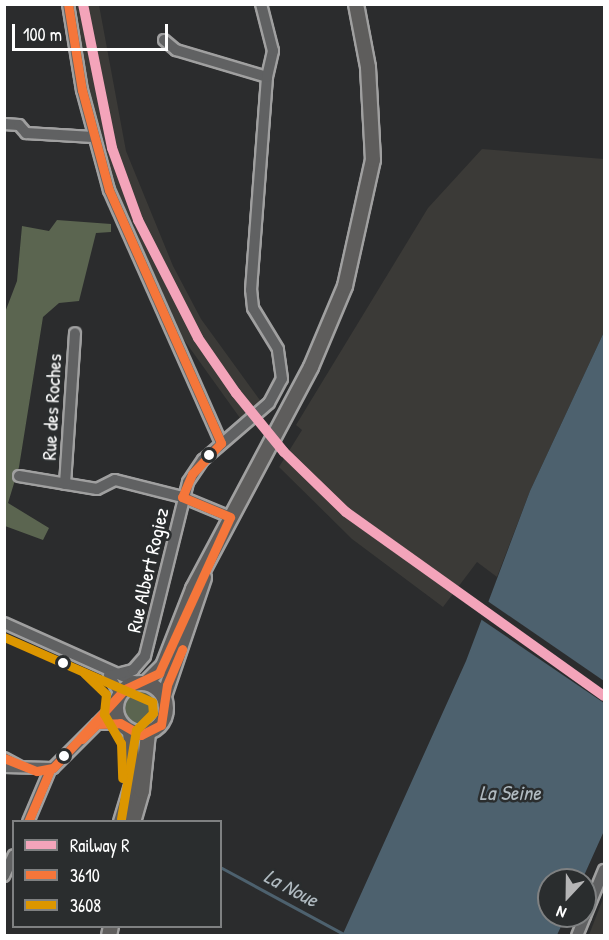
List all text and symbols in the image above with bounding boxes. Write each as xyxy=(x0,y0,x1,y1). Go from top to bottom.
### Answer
scale bar xyxy=(15,12,171,50)
text: 100 m xyxy=(23,22,62,47)
street label: Rue des Roches xyxy=(36,353,66,461)
unlabelled marker xyxy=(203,449,215,461)
street label: Rue Albert Rogiez xyxy=(121,505,173,635)
unlabelled marker xyxy=(57,657,69,669)
unlabelled marker xyxy=(58,750,70,762)
water label: La Seine xyxy=(479,780,541,806)
legend xyxy=(12,820,222,928)
text: Railway R xyxy=(70,833,129,858)
text: 3610 xyxy=(70,863,100,888)
water label: La Noue xyxy=(260,863,322,913)
north arrow xyxy=(537,868,597,928)
text: 3608 xyxy=(70,893,101,918)
text: N xyxy=(553,901,569,925)

